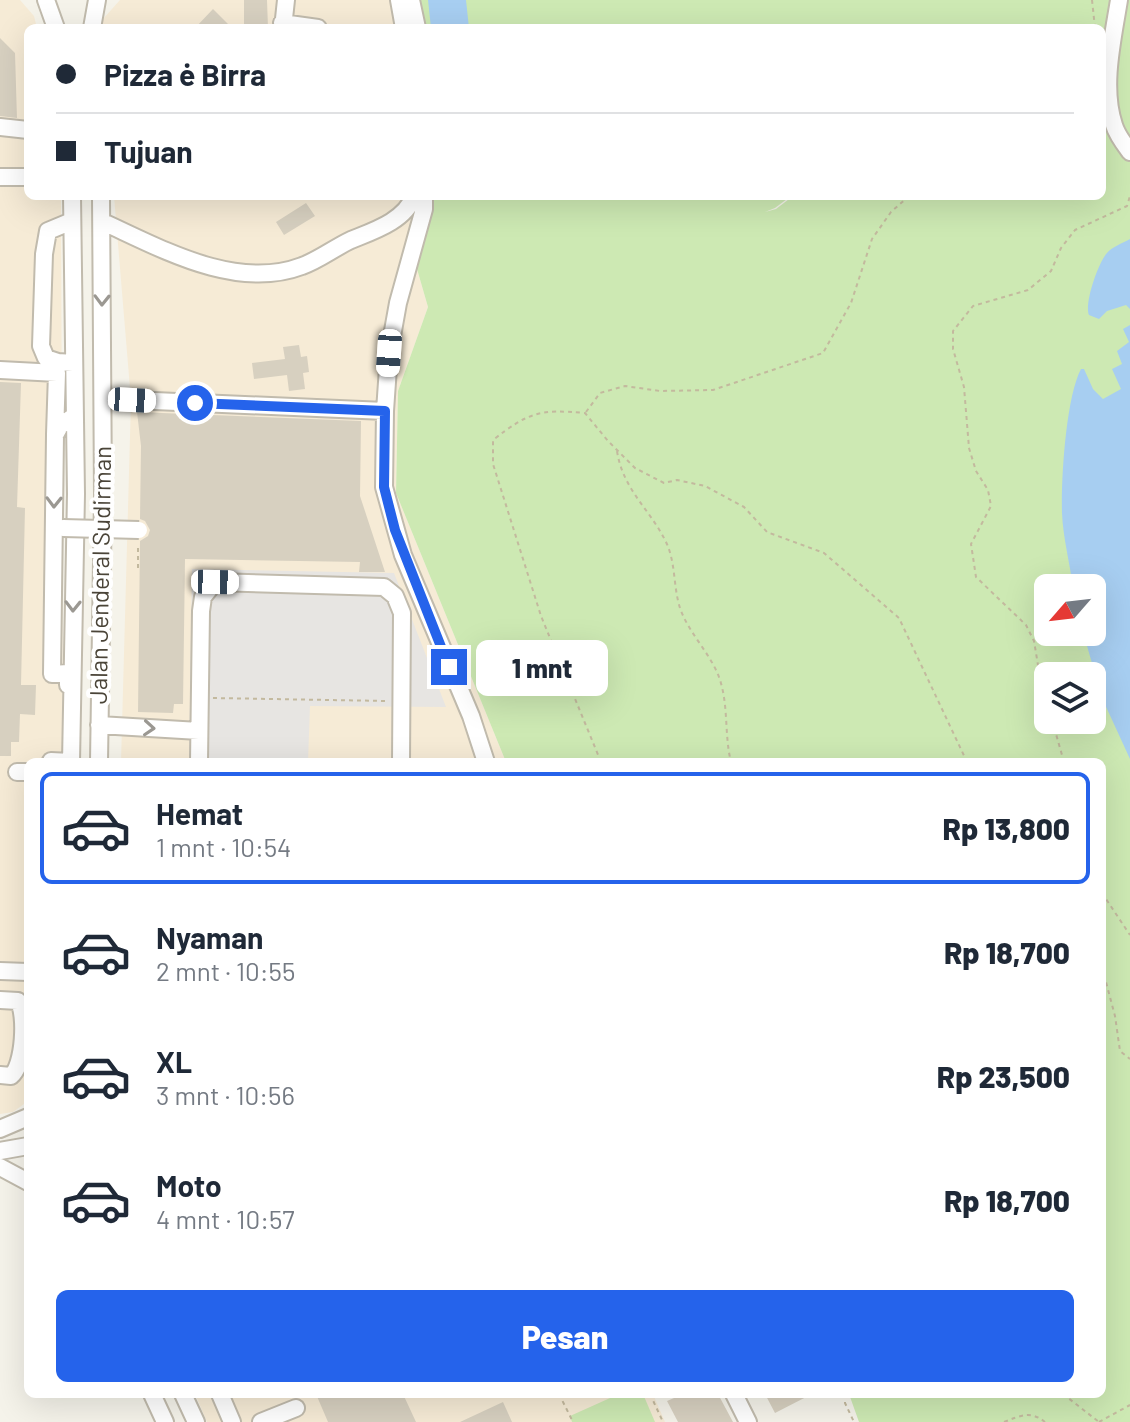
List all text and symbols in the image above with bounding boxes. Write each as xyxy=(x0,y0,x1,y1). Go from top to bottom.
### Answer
text: Pizza ė Birra xyxy=(104,56,266,92)
text: Tujuan xyxy=(104,133,193,169)
one-way arrow xyxy=(94,294,111,307)
car xyxy=(375,328,403,378)
route start xyxy=(177,385,213,421)
car xyxy=(107,387,157,413)
street label: Jalan Jenderal Sudirman xyxy=(83,446,116,704)
one-way arrow xyxy=(46,496,63,509)
car xyxy=(191,570,239,594)
north arrow xyxy=(1034,574,1106,646)
map controls xyxy=(1034,574,1106,734)
one-way arrow xyxy=(65,600,82,613)
callout: 1 mnt xyxy=(477,639,609,695)
route end xyxy=(431,649,467,685)
text: 1 mnt xyxy=(512,652,572,683)
button: layers xyxy=(1034,662,1106,734)
one-way arrow xyxy=(143,719,156,736)
icon: car xyxy=(60,792,132,864)
text: Hemat xyxy=(156,795,243,831)
text: Rp 13,800 xyxy=(943,810,1070,846)
text: 1 mnt · 10:54 xyxy=(156,831,291,862)
icon: car xyxy=(60,916,132,988)
text: Nyaman xyxy=(156,919,263,955)
text: Rp 18,700 xyxy=(944,934,1070,970)
text: 2 mnt · 10:55 xyxy=(156,955,295,986)
icon: car xyxy=(60,1040,132,1112)
text: XL xyxy=(156,1043,192,1079)
text: Rp 23,500 xyxy=(937,1058,1070,1094)
text: 3 mnt · 10:56 xyxy=(156,1079,295,1110)
icon: car xyxy=(60,1164,132,1236)
text: Moto xyxy=(156,1167,222,1203)
text: Rp 18,700 xyxy=(944,1182,1070,1218)
text: 4 mnt · 10:57 xyxy=(156,1203,295,1234)
button: Pesan xyxy=(56,1290,1074,1382)

